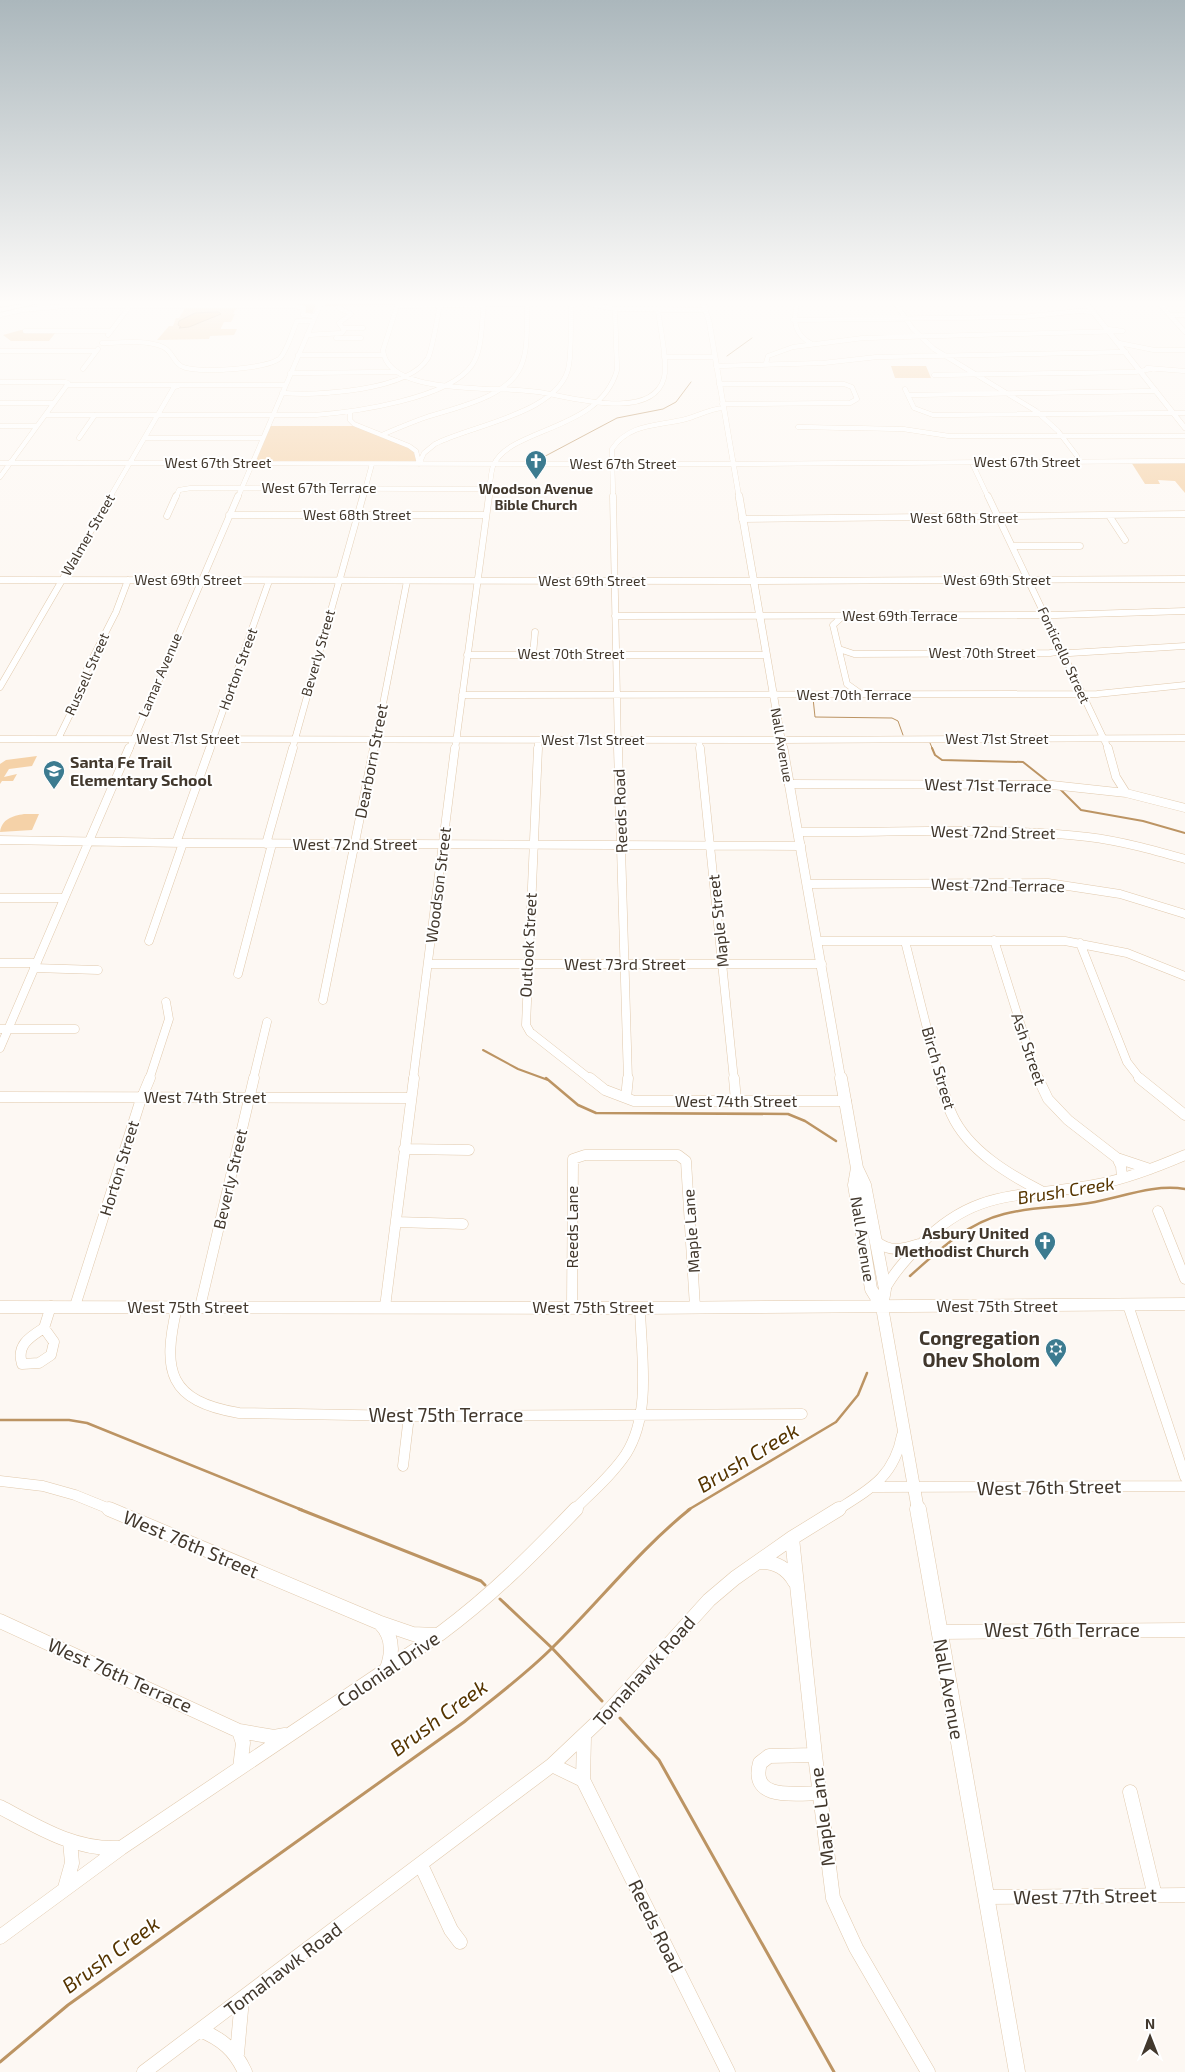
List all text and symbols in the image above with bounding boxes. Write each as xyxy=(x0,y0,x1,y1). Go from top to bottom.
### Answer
church icon: Woodson Avenue Bible Church xyxy=(524,449,548,480)
street label: West 67th Street xyxy=(974,453,1080,470)
street label: West 67th Street xyxy=(165,454,271,471)
street label: West 67th Street xyxy=(570,455,676,472)
street label: West 67th Terrace xyxy=(262,479,376,496)
place label: Woodson Avenue Bible Church xyxy=(479,480,593,513)
street label: Walmer Street xyxy=(57,491,118,579)
street label: West 68th Street xyxy=(303,506,411,523)
street label: West 68th Street xyxy=(910,509,1018,526)
street label: West 69th Street xyxy=(134,571,242,588)
street label: West 69th Street xyxy=(943,571,1051,588)
street label: West 69th Street xyxy=(538,572,646,589)
street label: Fonticello Street xyxy=(1035,604,1094,706)
street label: Beverly Street xyxy=(297,607,338,698)
street label: West 69th Terrace xyxy=(842,607,958,624)
street label: Horton Street xyxy=(215,625,260,712)
street label: Russell Street xyxy=(61,630,112,718)
street label: Lamar Avenue xyxy=(134,630,185,719)
street label: West 70th Street xyxy=(928,644,1036,661)
street label: West 70th Street xyxy=(517,645,625,662)
street label: West 70th Terrace xyxy=(796,686,912,703)
street label: Dearborn Street xyxy=(350,702,391,820)
street label: Nall Avenue xyxy=(768,706,797,783)
street label: West 71st Street xyxy=(136,730,240,747)
street label: West 71st Street xyxy=(945,730,1049,747)
street label: West 71st Street xyxy=(541,731,645,748)
place label: Santa Fe Trail Elementary School xyxy=(70,752,213,790)
school or university icon: Santa Fe Trail Elementary School xyxy=(42,759,66,790)
street label: Reeds Road xyxy=(609,768,630,854)
street label: West 71st Terrace xyxy=(924,774,1052,795)
street label: West 72nd Street xyxy=(930,821,1056,842)
street label: Woodson Street xyxy=(421,826,454,944)
street label: West 72nd Street xyxy=(293,834,417,853)
street label: Maple Street xyxy=(703,874,732,969)
street label: West 72nd Terrace xyxy=(931,874,1065,895)
street label: Outlook Street xyxy=(515,892,540,998)
street label: West 73rd Street xyxy=(564,954,686,973)
street label: Ash Street xyxy=(1008,1010,1051,1088)
street label: Birch Street xyxy=(919,1024,960,1111)
street label: West 74th Street xyxy=(144,1087,266,1106)
street label: West 74th Street xyxy=(675,1091,797,1110)
street label: Horton Street xyxy=(95,1118,142,1218)
street label: Beverly Street xyxy=(209,1127,250,1231)
water label: Brush Creek xyxy=(1016,1171,1116,1209)
street label: Reeds Lane xyxy=(562,1186,581,1268)
street label: Maple Lane xyxy=(678,1189,703,1274)
street label: Nall Avenue xyxy=(847,1195,880,1283)
place label: Asbury United Methodist Church xyxy=(894,1223,1029,1260)
church icon: Asbury United Methodist Church xyxy=(1033,1230,1057,1261)
street label: West 75th Street xyxy=(936,1296,1058,1315)
street label: West 75th Street xyxy=(127,1297,249,1316)
street label: West 75th Street xyxy=(532,1297,654,1316)
place label: Congregation Ohev Sholom xyxy=(919,1326,1040,1371)
synagogue icon: Congregation Ohev Sholom xyxy=(1044,1337,1068,1368)
street label: West 75th Terrace xyxy=(368,1403,524,1426)
water label: Brush Creek xyxy=(692,1417,803,1497)
street label: West 76th Street xyxy=(976,1474,1122,1499)
street label: West 76th Street xyxy=(120,1505,262,1582)
street label: Tomahawk Road xyxy=(588,1610,699,1731)
street label: West 76th Terrace xyxy=(984,1618,1140,1641)
street label: Colonial Drive xyxy=(332,1626,443,1711)
street label: West 76th Terrace xyxy=(44,1632,196,1717)
street label: Nall Avenue xyxy=(929,1637,970,1741)
water label: Brush Creek xyxy=(385,1673,492,1760)
street label: Maple Lane xyxy=(804,1766,839,1868)
street label: Reeds Road xyxy=(624,1876,689,1976)
street label: West 77th Street xyxy=(1013,1883,1157,1908)
water label: Brush Creek xyxy=(57,1910,164,1997)
street label: Tomahawk Road xyxy=(219,1917,346,2020)
north arrow xyxy=(1125,2012,1175,2062)
text: N xyxy=(1145,2015,1155,2032)

